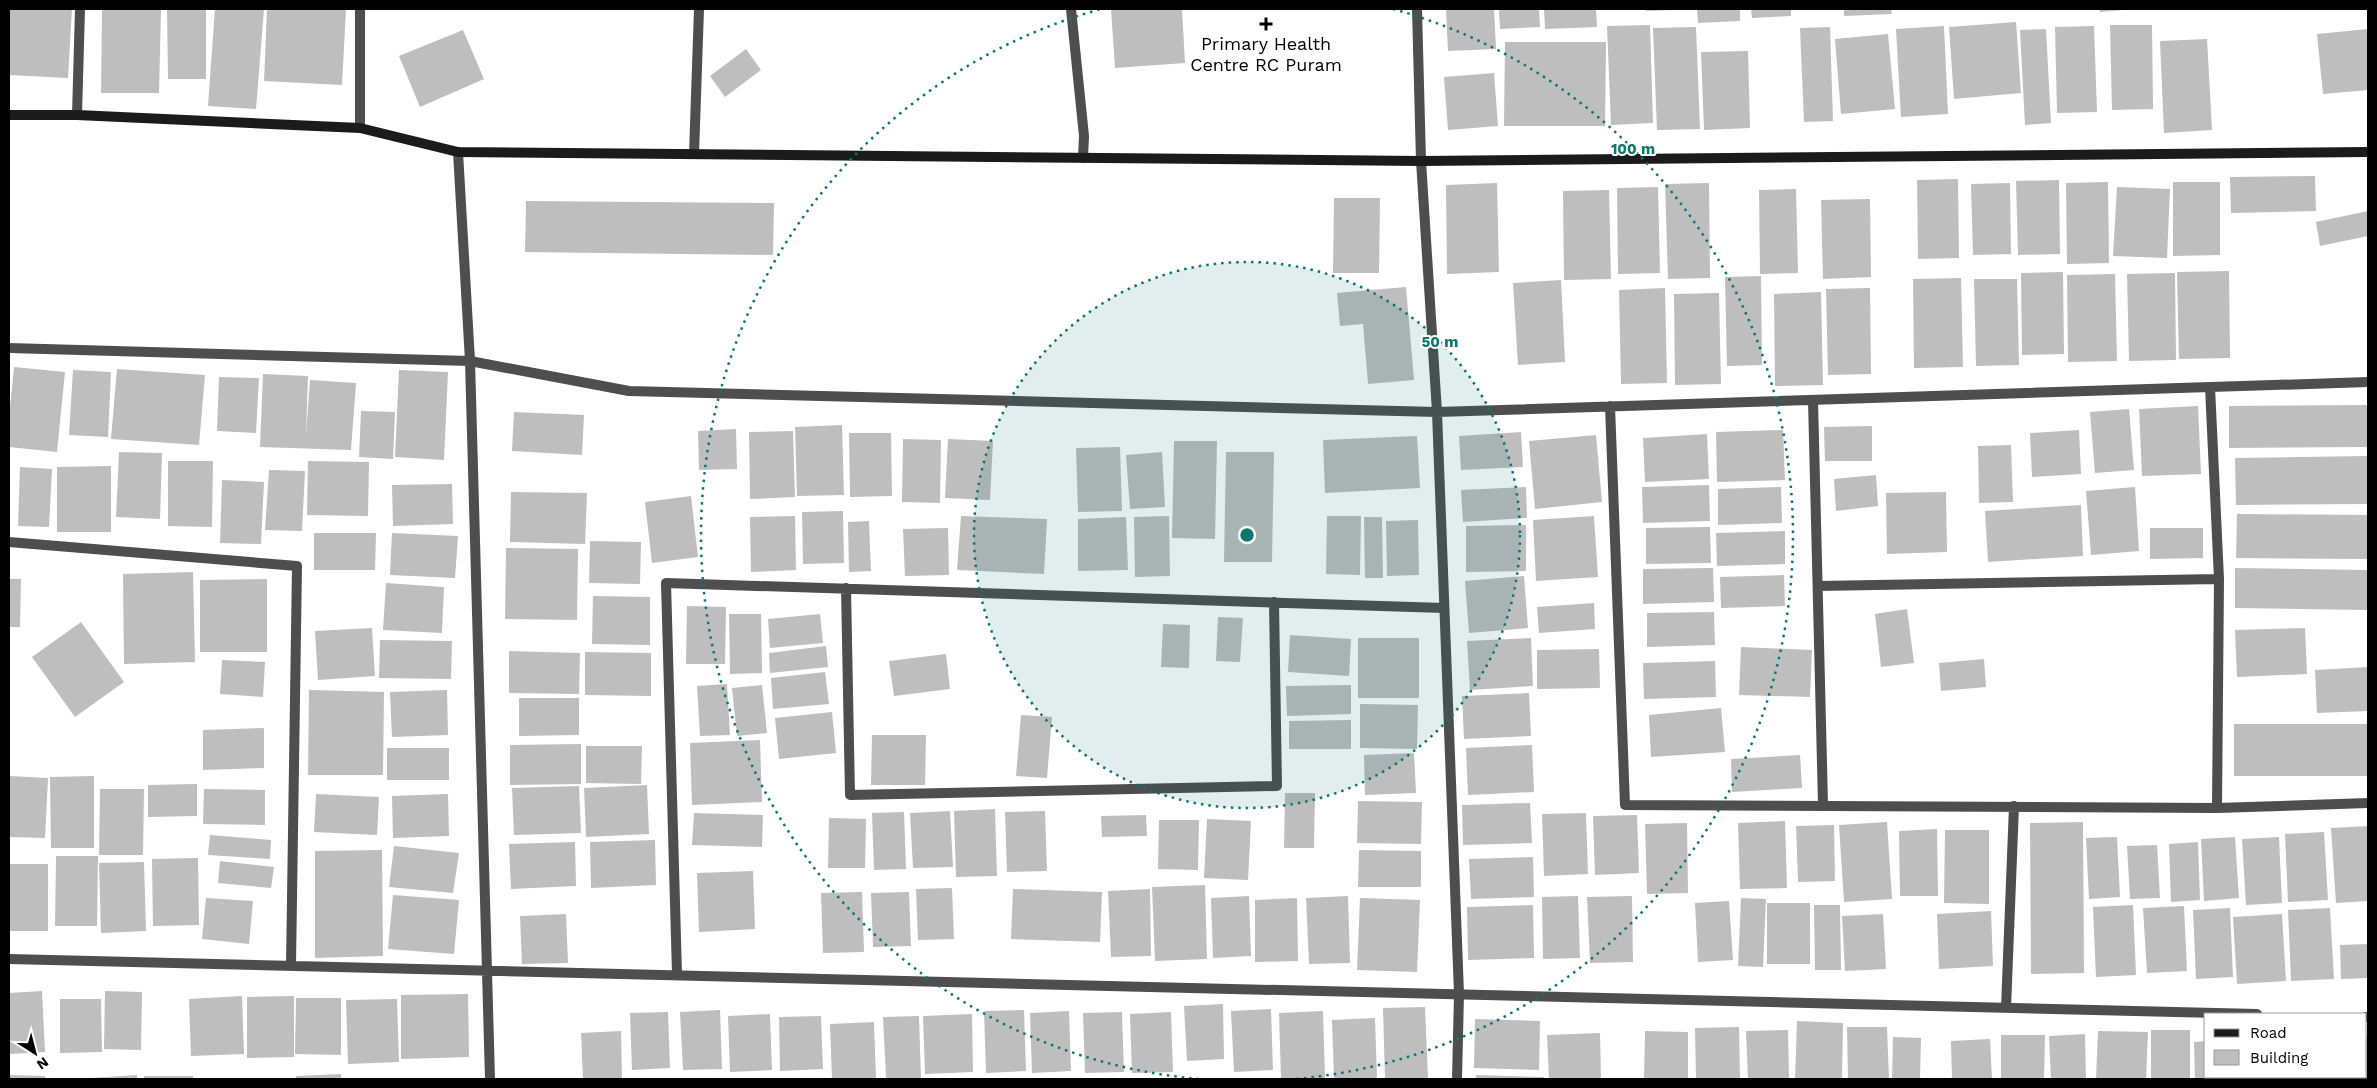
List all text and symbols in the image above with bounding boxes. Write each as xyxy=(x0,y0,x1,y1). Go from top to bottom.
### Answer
marker: Primary Health Centre RC Puram xyxy=(1259,17,1273,31)
place label: Primary Health Centre RC Puram xyxy=(1190,33,1342,75)
text: 100 m xyxy=(1611,140,1655,158)
text: 50 m xyxy=(1422,333,1458,351)
centre of rings xyxy=(1238,526,1256,544)
legend xyxy=(2204,1013,2367,1078)
text: Road xyxy=(2250,1024,2287,1042)
north arrow xyxy=(10,1028,60,1078)
text: Building xyxy=(2250,1049,2308,1067)
text: N xyxy=(34,1054,52,1073)

